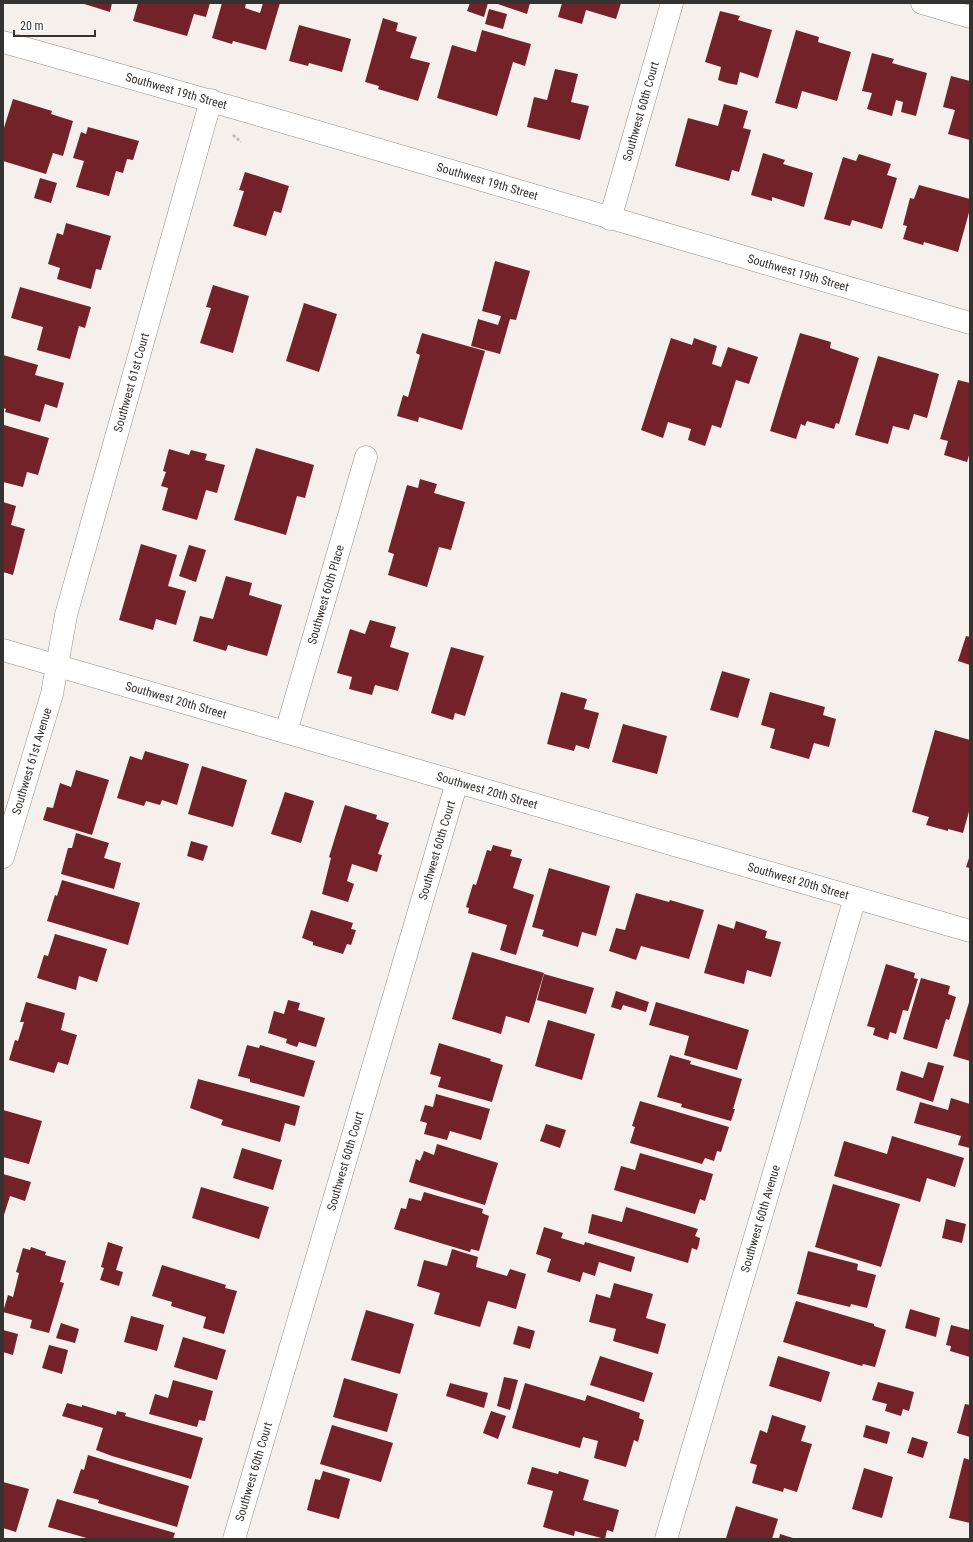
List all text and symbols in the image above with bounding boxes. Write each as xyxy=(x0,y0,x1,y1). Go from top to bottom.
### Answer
scale bar xyxy=(14,12,95,38)
text: 20 m xyxy=(20,19,44,33)
street label: Southwest 60th Court xyxy=(620,60,662,163)
street label: Southwest 19th Street xyxy=(124,70,229,112)
street label: Southwest 19th Street xyxy=(435,160,540,203)
street label: Southwest 19th Street xyxy=(746,251,851,295)
street label: Southwest 61st Court xyxy=(111,331,152,434)
street label: Southwest 60th Place xyxy=(305,543,347,646)
street label: Southwest 20th Street xyxy=(124,679,229,722)
street label: Southwest 61st Avenue xyxy=(9,706,55,816)
street label: Southwest 20th Street xyxy=(435,769,540,812)
street label: Southwest 60th Court xyxy=(416,799,458,902)
street label: Southwest 20th Street xyxy=(746,860,851,903)
street label: Southwest 60th Court xyxy=(324,1109,367,1212)
street label: Southwest 60th Avenue xyxy=(738,1163,783,1274)
street label: Southwest 60th Court xyxy=(233,1420,275,1523)

